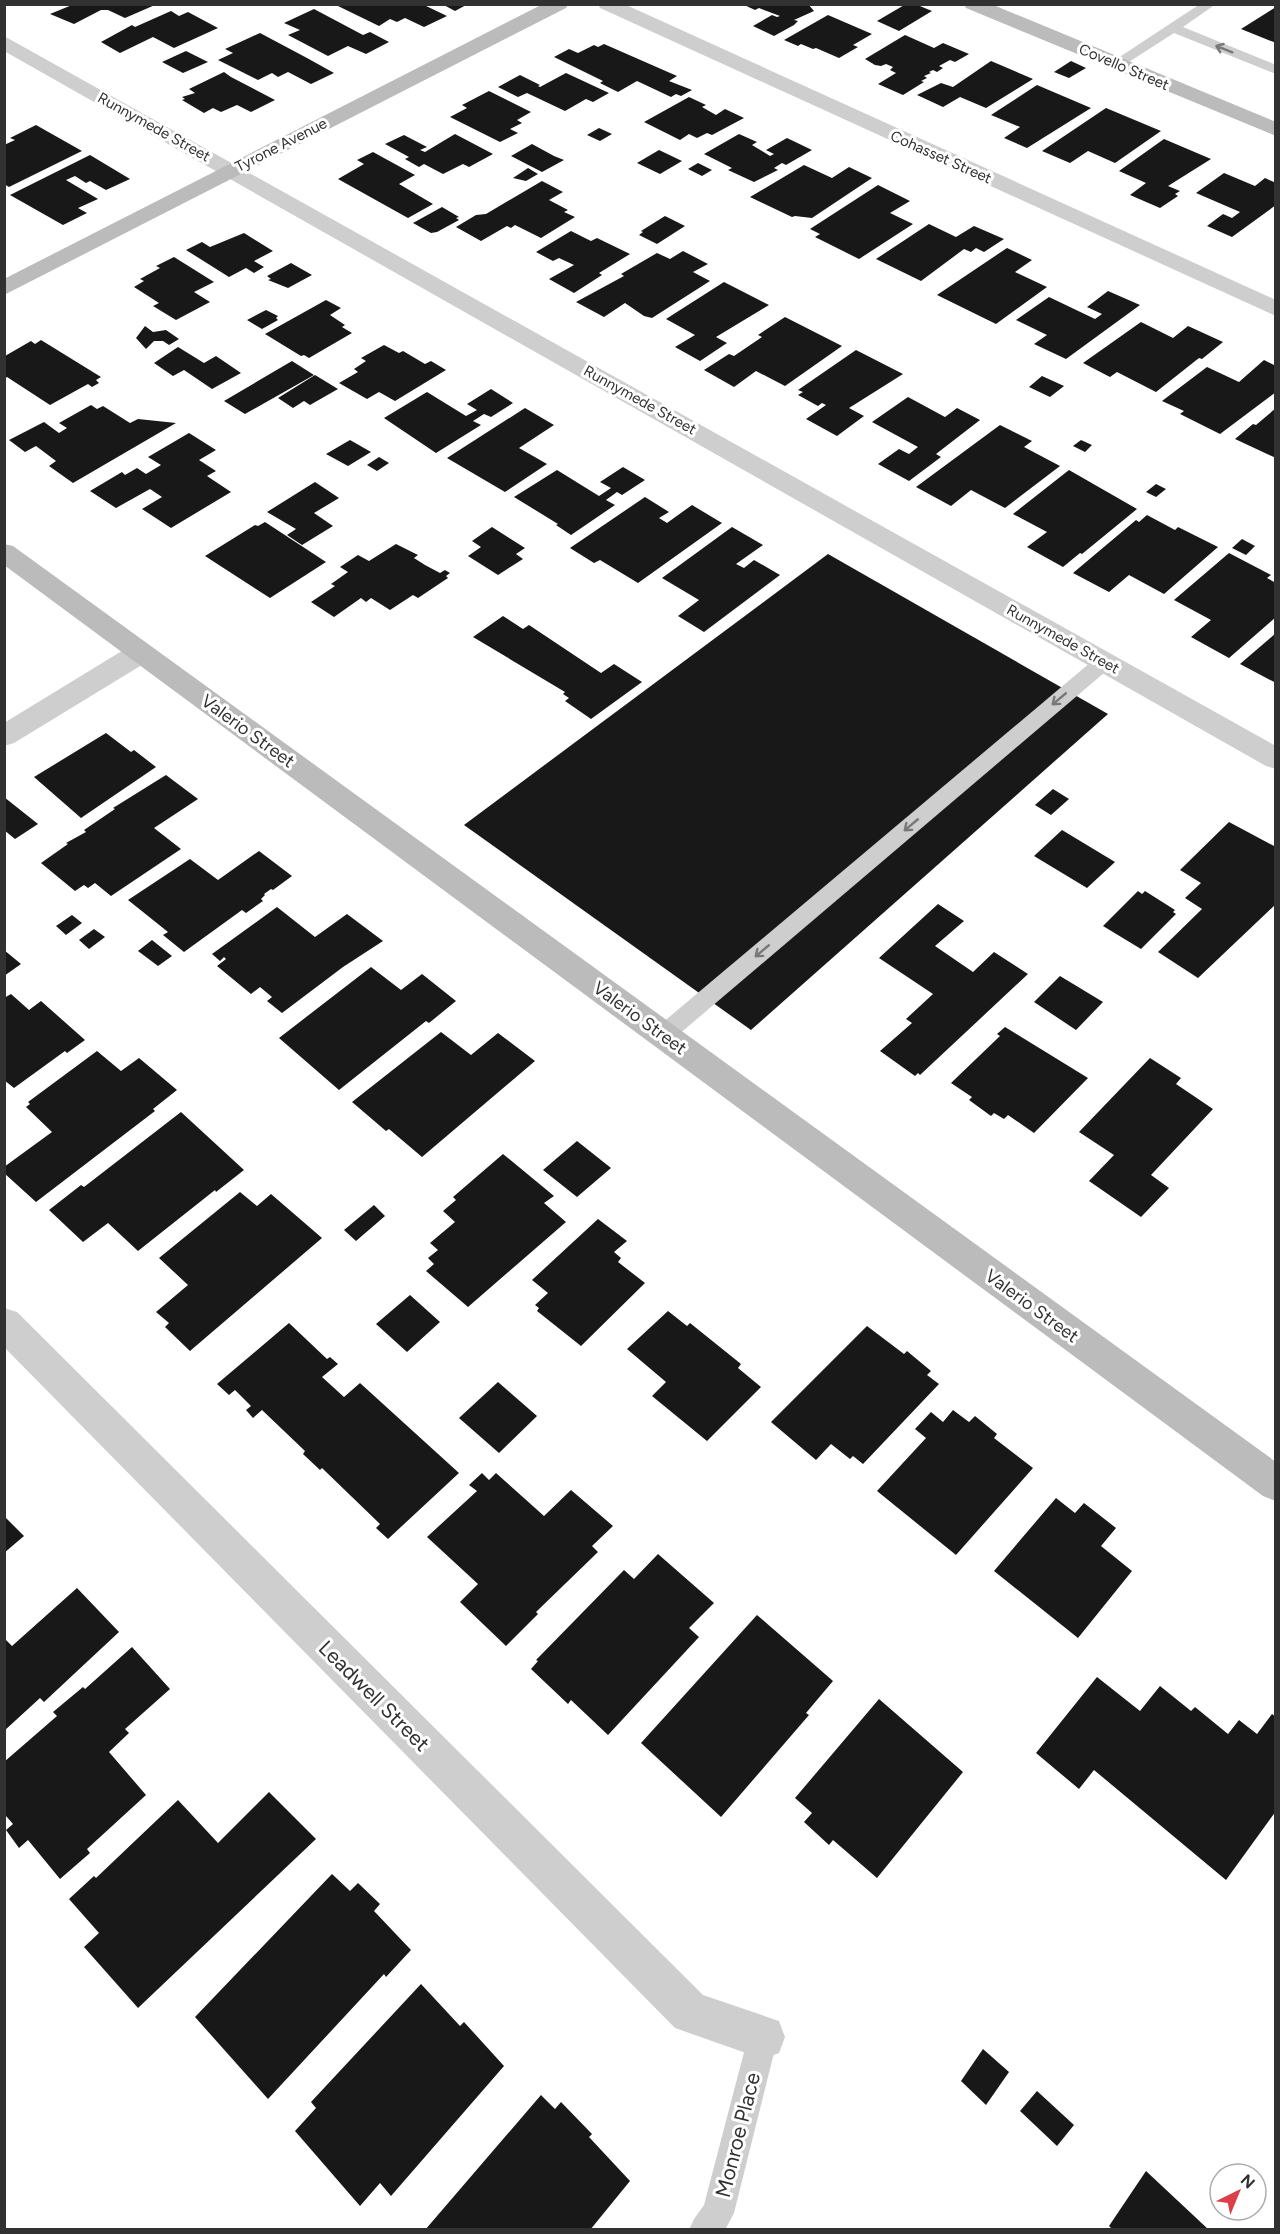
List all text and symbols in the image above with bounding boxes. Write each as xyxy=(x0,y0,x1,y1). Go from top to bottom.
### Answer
street label: Covello Street xyxy=(1076,40,1172,94)
one-way arrow xyxy=(1215,43,1234,54)
street label: Runnymede Street xyxy=(95,89,214,166)
street label: Tyrone Avenue xyxy=(232,114,330,176)
street label: Cohasset Street xyxy=(888,127,995,188)
street label: Runnymede Street xyxy=(581,362,700,439)
street label: Runnymede Street xyxy=(1004,601,1123,678)
street label: Valerio Street xyxy=(197,690,299,772)
one-way arrow xyxy=(1051,693,1067,706)
one-way arrow xyxy=(903,819,919,832)
one-way arrow xyxy=(754,945,770,958)
street label: Valerio Street xyxy=(589,977,691,1059)
street label: Valerio Street xyxy=(981,1265,1083,1347)
street label: Leadwell Street xyxy=(314,1635,435,1756)
street label: Monroe Place xyxy=(710,2070,765,2200)
north arrow xyxy=(1208,2162,1268,2222)
text: N xyxy=(1237,2170,1259,2193)

